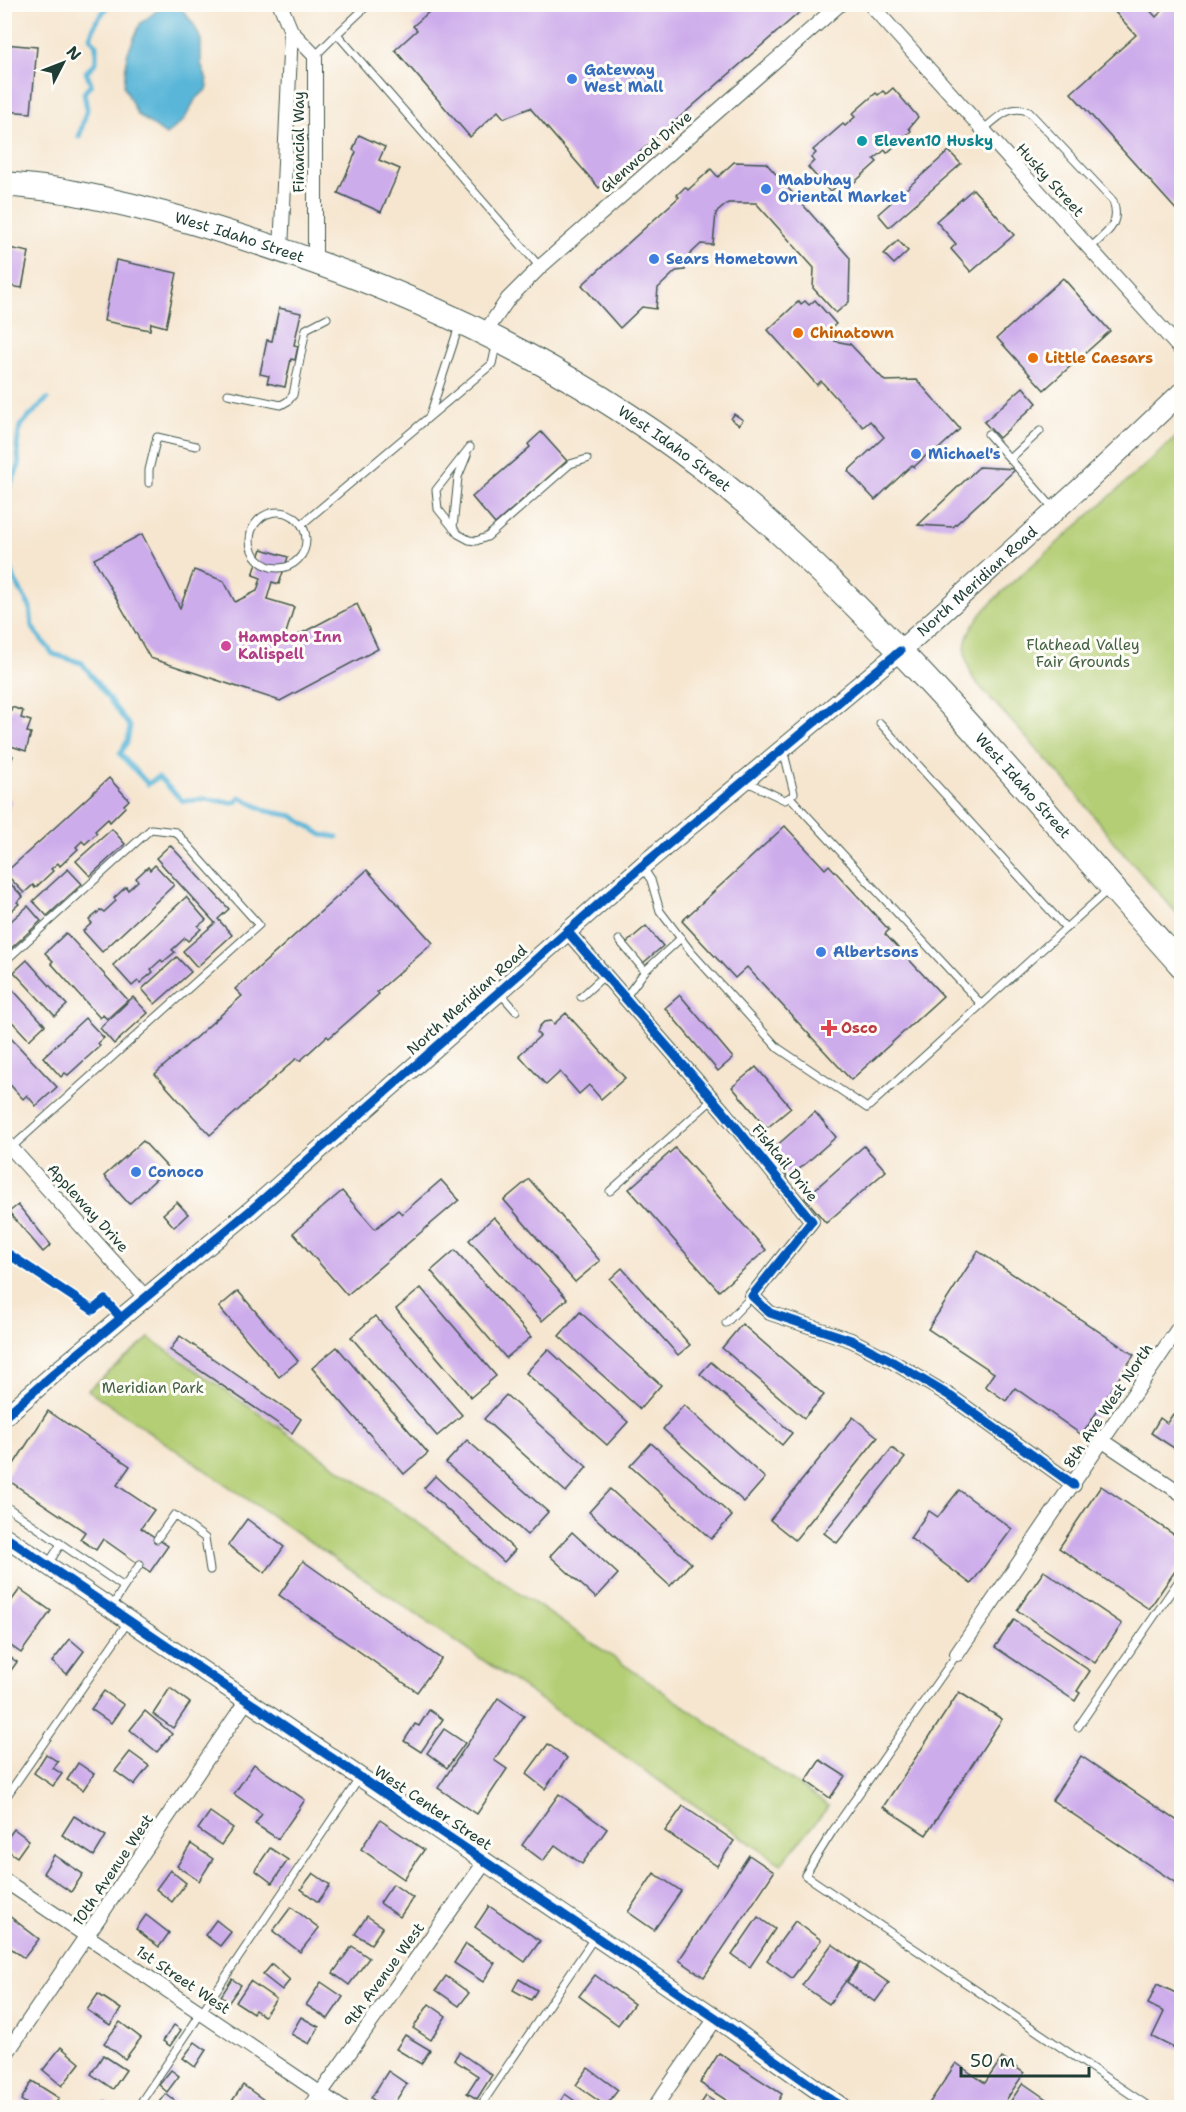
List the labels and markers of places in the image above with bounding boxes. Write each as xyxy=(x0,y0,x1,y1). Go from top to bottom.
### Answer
place label: Gateway West Mall xyxy=(584,60,664,97)
marker: Gateway West Mall xyxy=(565,72,579,86)
place label: Eleven10 Husky xyxy=(874,131,993,151)
marker: Eleven10 Husky xyxy=(855,134,869,148)
place label: Mabuhay Oriental Market xyxy=(778,170,907,207)
marker: Mabuhay Oriental Market xyxy=(759,182,773,196)
place label: Sears Hometown xyxy=(666,249,798,269)
marker: Sears Hometown xyxy=(647,252,661,266)
place label: Chinatown xyxy=(810,323,894,343)
marker: Chinatown xyxy=(791,326,805,340)
place label: Little Caesars xyxy=(1045,348,1153,368)
marker: Little Caesars xyxy=(1026,351,1040,365)
place label: Michael's xyxy=(928,444,1001,464)
marker: Michael's xyxy=(909,447,923,461)
place label: Hampton Inn Kalispell xyxy=(238,627,342,664)
marker: Hampton Inn Kalispell xyxy=(219,639,233,653)
place label: Albertsons xyxy=(833,942,919,962)
marker: Albertsons xyxy=(814,945,828,959)
place label: Osco xyxy=(841,1018,878,1038)
marker: Osco xyxy=(822,1021,836,1035)
place label: Conoco xyxy=(148,1162,204,1182)
marker: Conoco xyxy=(129,1165,143,1179)

